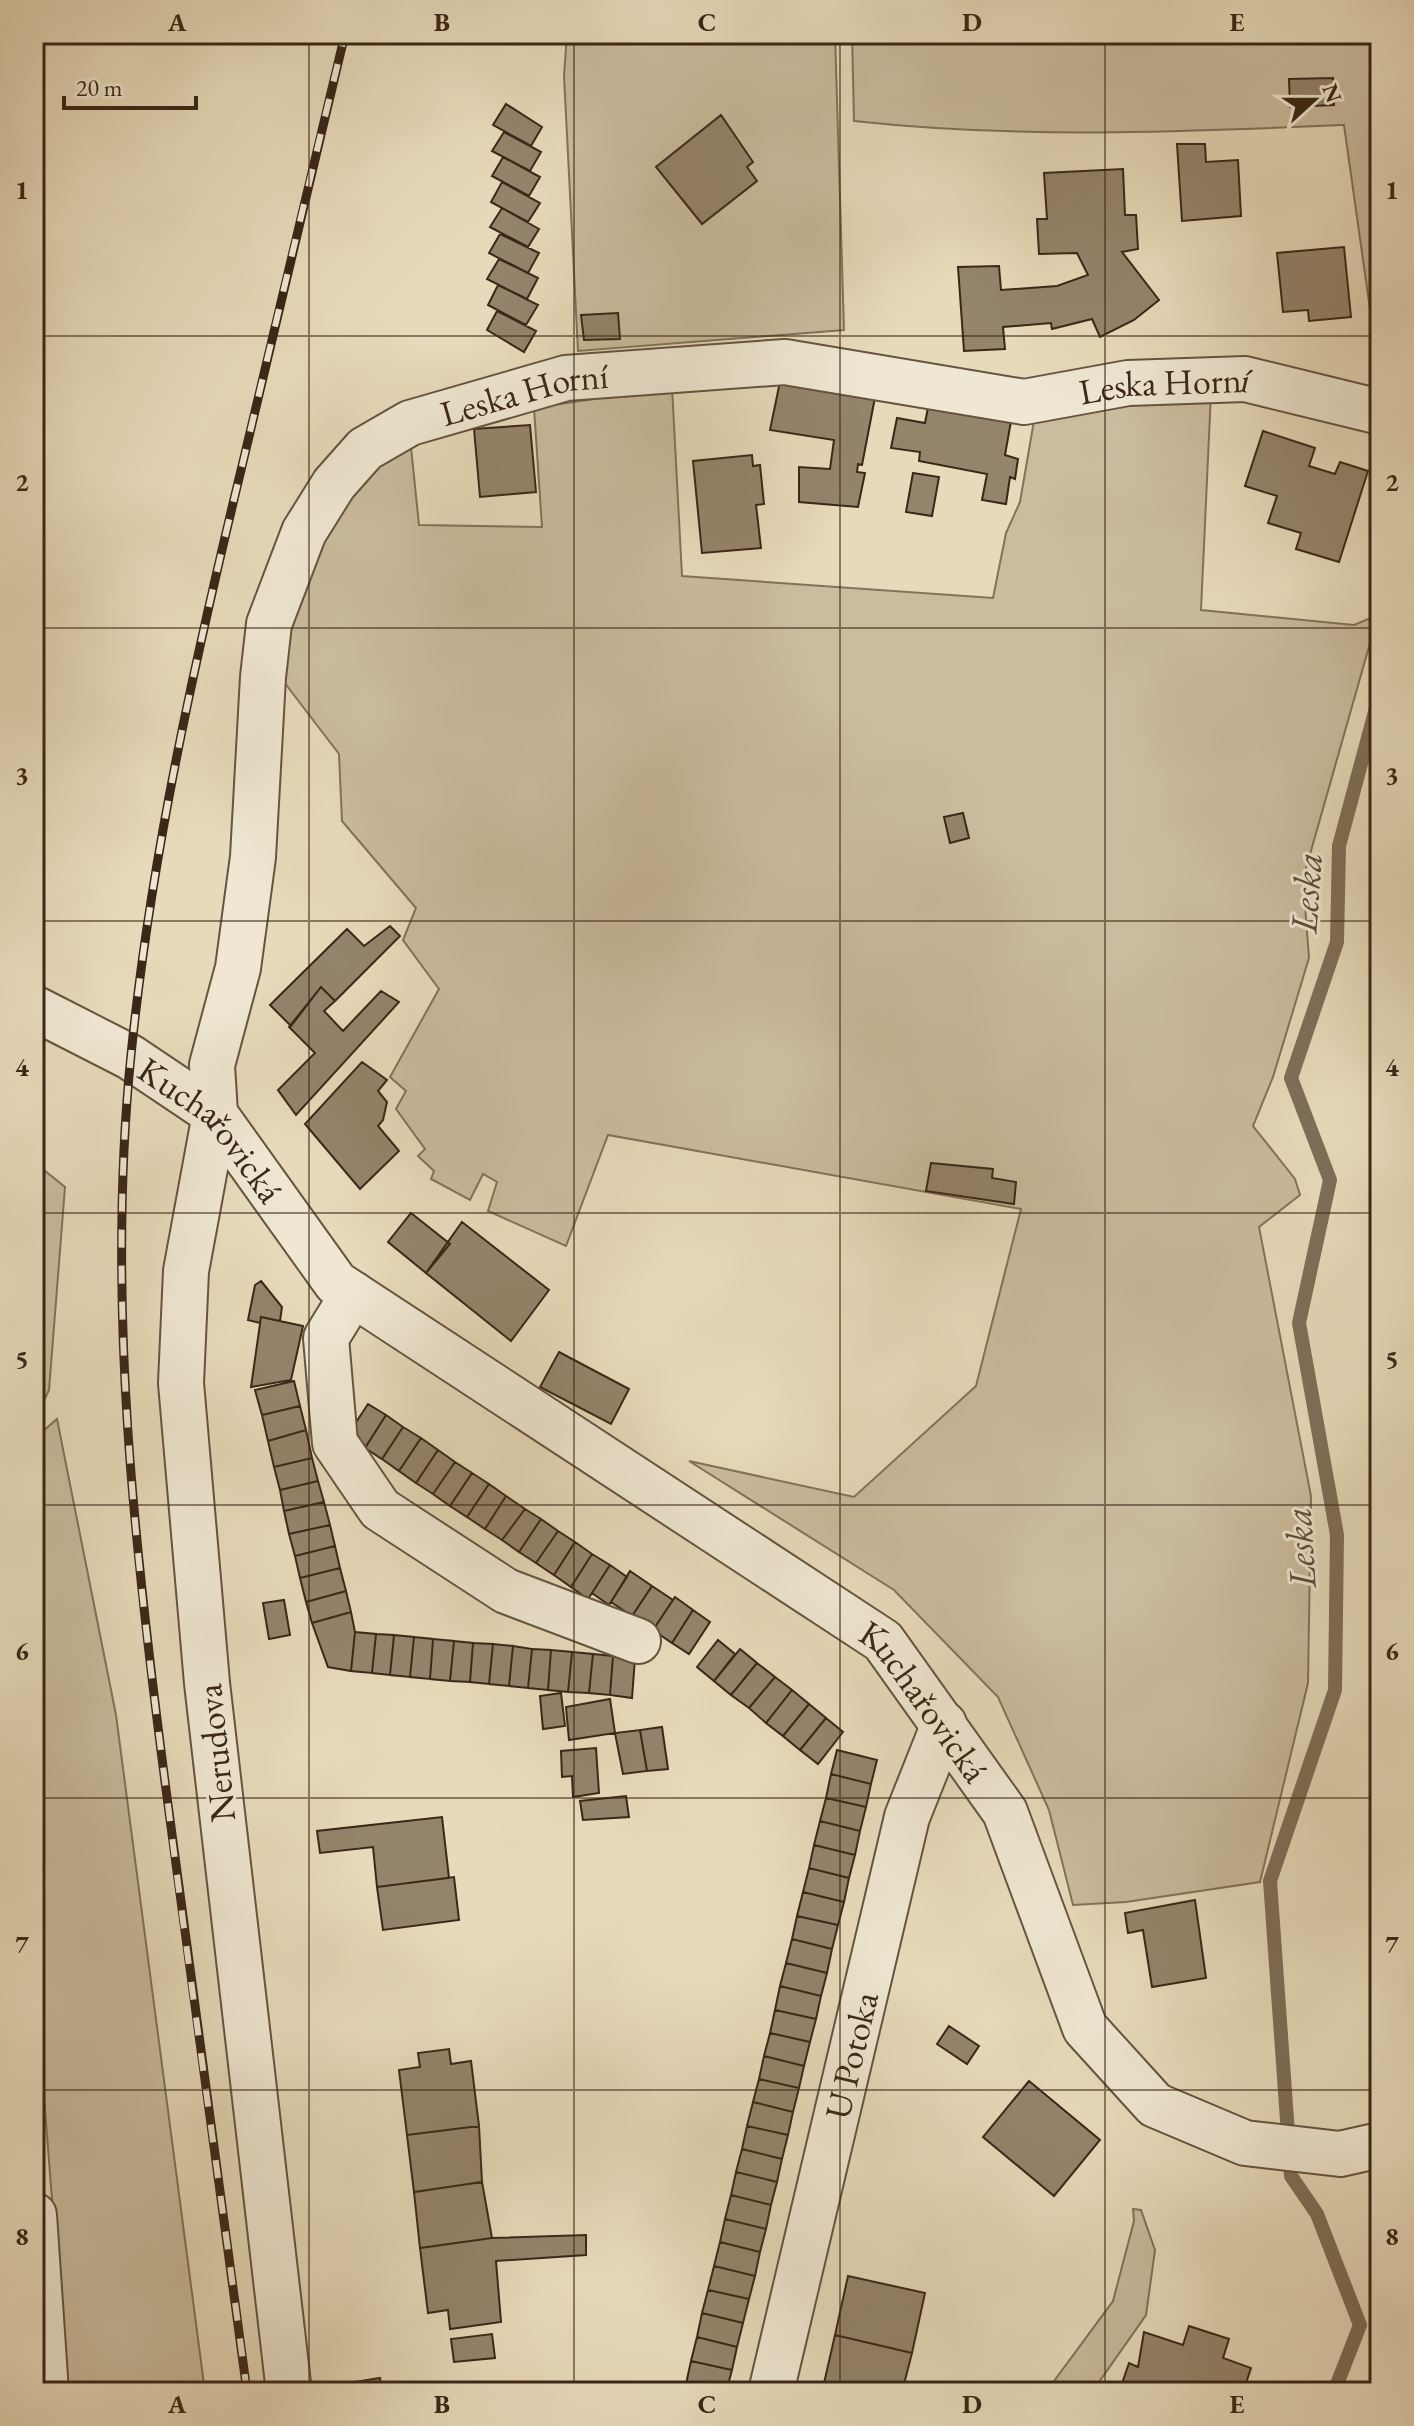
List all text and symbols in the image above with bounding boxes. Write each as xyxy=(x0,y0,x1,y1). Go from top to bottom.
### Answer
text: A xyxy=(167,5,187,39)
text: B xyxy=(434,5,450,39)
text: C xyxy=(698,5,716,39)
text: D xyxy=(962,5,982,39)
text: E xyxy=(1230,5,1245,39)
scale bar xyxy=(64,60,196,110)
north arrow xyxy=(1274,60,1354,140)
text: 20 m xyxy=(76,72,123,103)
text: N xyxy=(1315,80,1349,107)
text: 1 xyxy=(15,173,29,207)
text: 1 xyxy=(1385,173,1399,207)
street label: Leska Horní xyxy=(435,352,610,437)
street label: Leska Horní xyxy=(1075,356,1256,416)
text: 2 xyxy=(15,465,29,499)
text: 2 xyxy=(1385,465,1399,499)
text: 3 xyxy=(15,758,29,792)
text: 3 xyxy=(1385,758,1399,792)
water label: Leska xyxy=(1278,851,1333,936)
street label: Kuchařovická xyxy=(129,1046,294,1213)
text: 4 xyxy=(15,1050,29,1084)
text: 4 xyxy=(1385,1050,1399,1084)
text: 5 xyxy=(15,1342,29,1376)
text: 5 xyxy=(1385,1342,1399,1376)
water label: Leska xyxy=(1272,1506,1327,1591)
street label: Kuchařovická xyxy=(850,1609,1000,1792)
text: 6 xyxy=(15,1634,29,1668)
text: 6 xyxy=(1385,1634,1399,1668)
street label: Nerudova xyxy=(185,1681,246,1824)
text: 7 xyxy=(15,1927,29,1961)
text: 7 xyxy=(1385,1927,1399,1961)
street label: U Potoka xyxy=(813,1986,889,2124)
text: 8 xyxy=(15,2219,29,2253)
text: 8 xyxy=(1385,2219,1399,2253)
text: A xyxy=(167,2387,187,2421)
text: B xyxy=(434,2387,450,2421)
text: C xyxy=(698,2387,716,2421)
text: D xyxy=(962,2387,982,2421)
text: E xyxy=(1230,2387,1245,2421)

